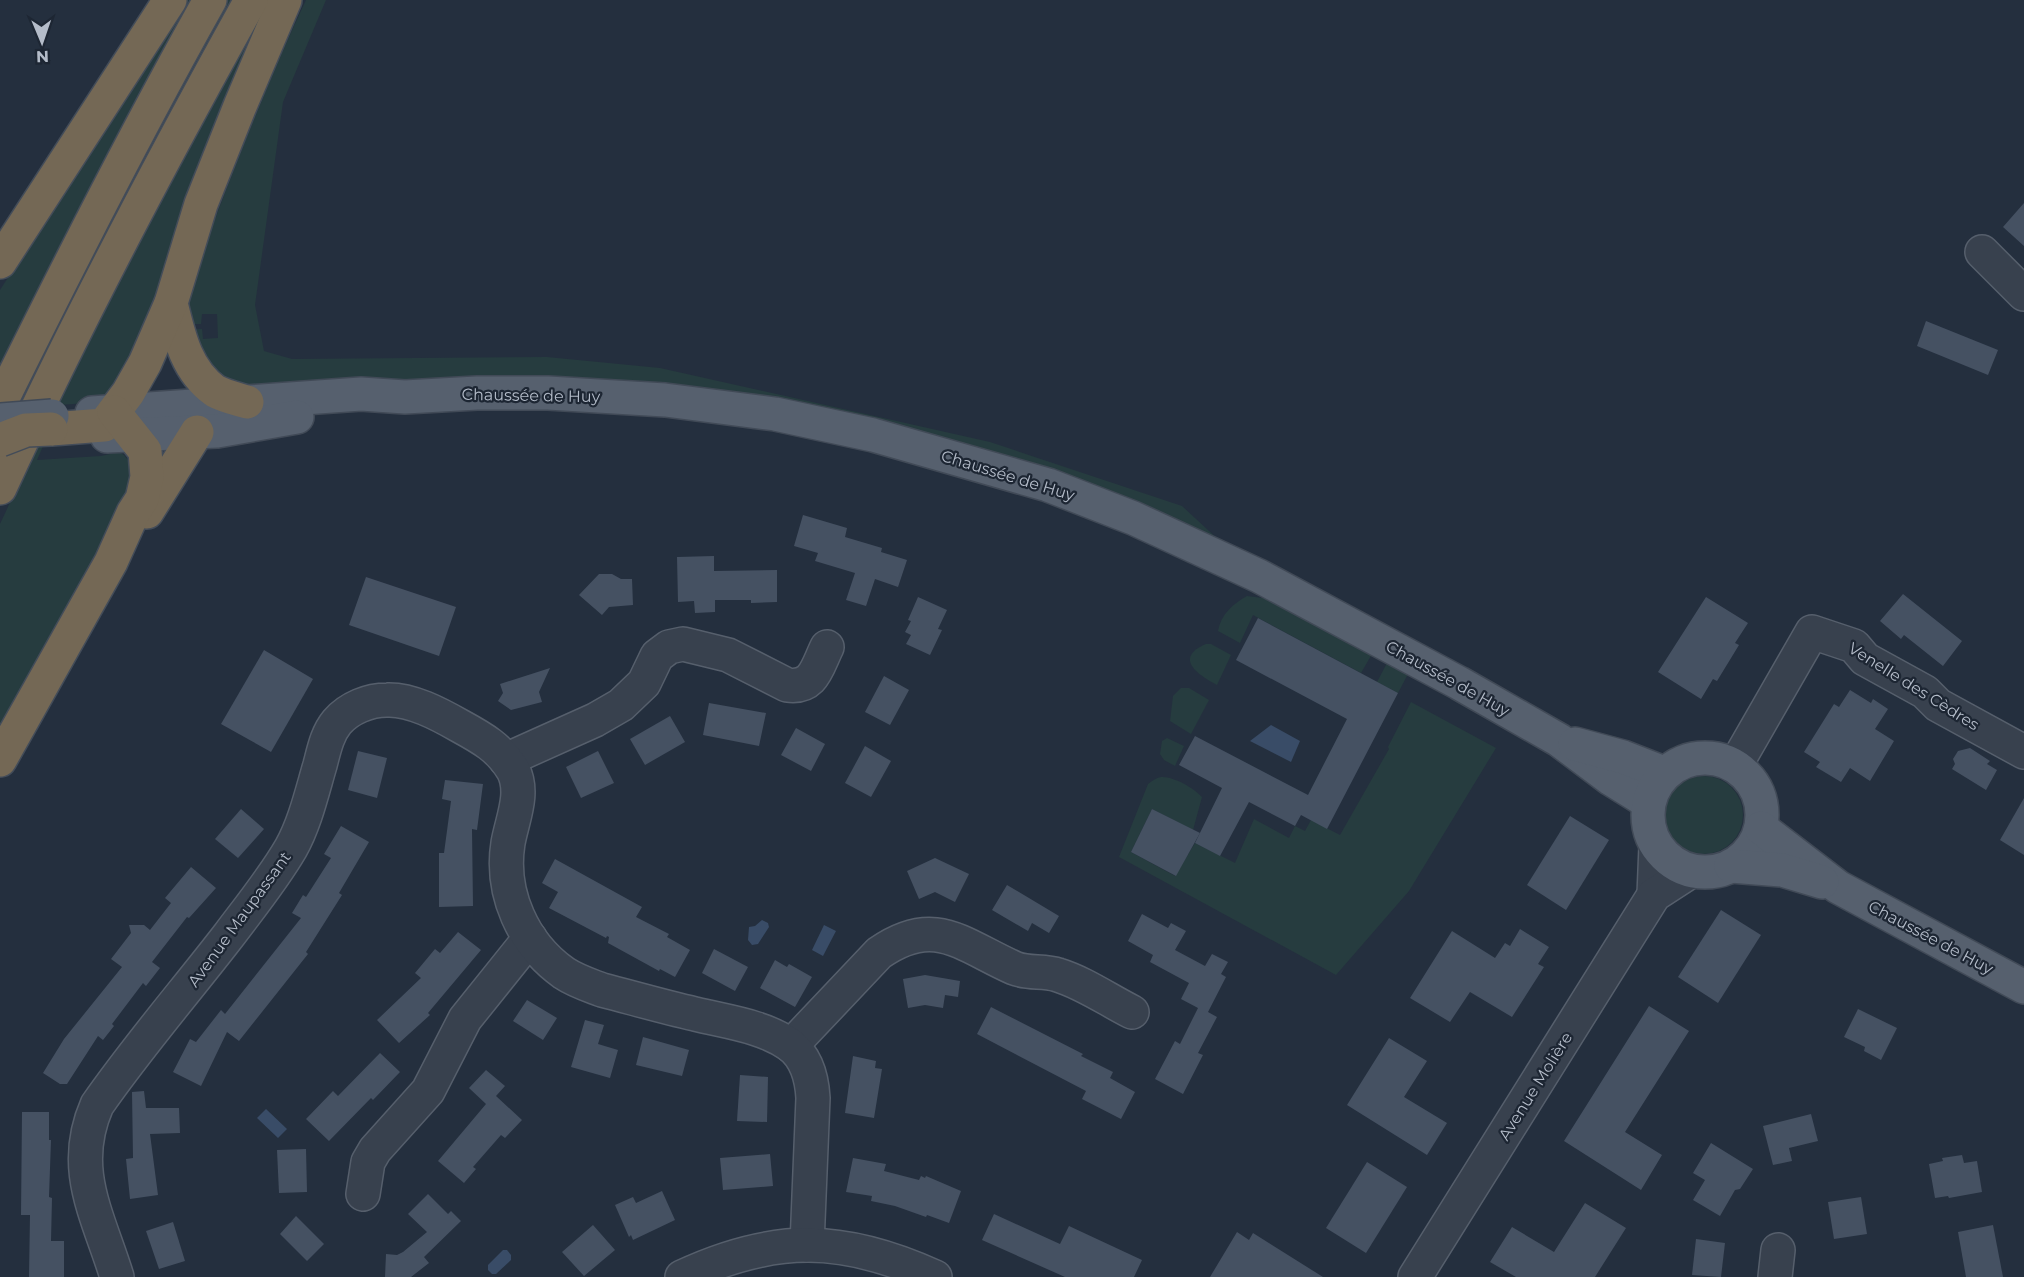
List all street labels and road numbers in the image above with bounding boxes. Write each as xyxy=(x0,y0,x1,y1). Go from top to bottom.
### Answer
street label: Chaussée de Huy xyxy=(462,385,601,406)
street label: Chaussée de Huy xyxy=(939,446,1077,505)
street label: Chaussée de Huy xyxy=(1383,637,1513,720)
street label: Venelle des Cèdres xyxy=(1845,638,1983,734)
street label: Avenue Maupassant xyxy=(184,848,295,991)
street label: Chaussée de Huy xyxy=(1865,897,1997,979)
street label: Avenue Molière xyxy=(1495,1029,1576,1144)

